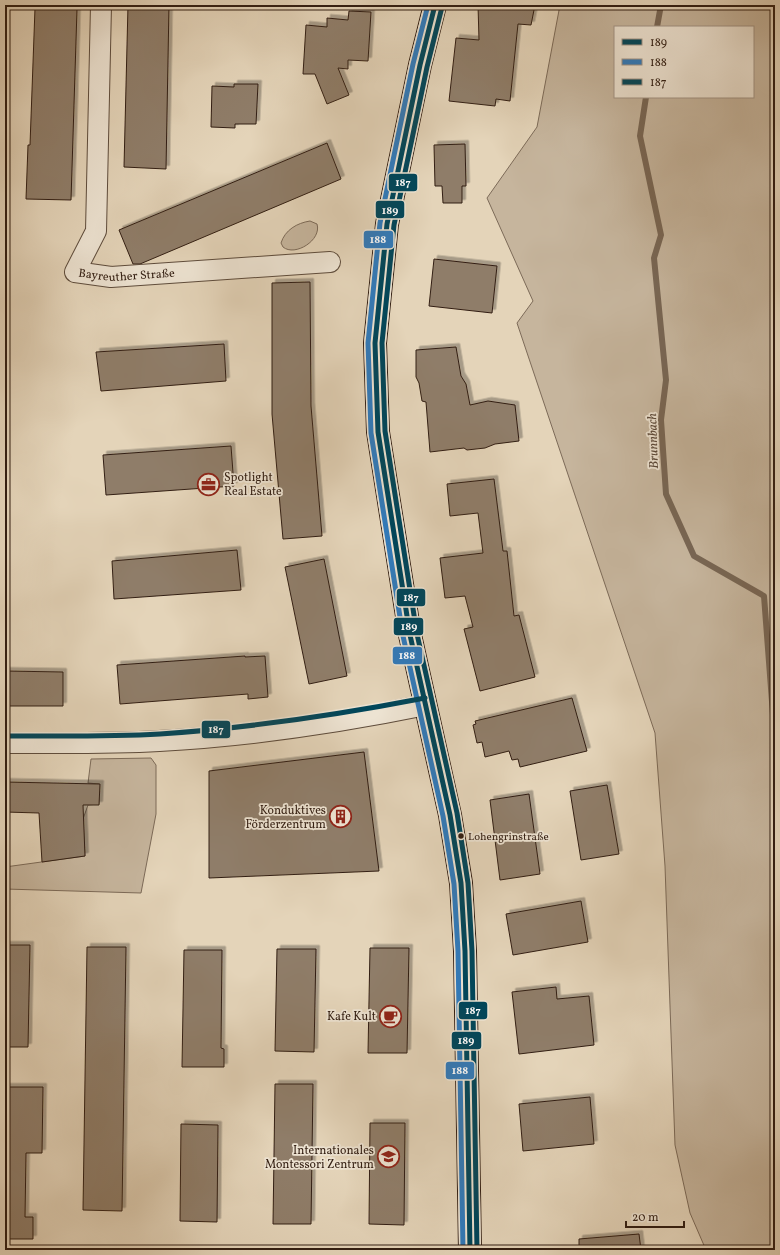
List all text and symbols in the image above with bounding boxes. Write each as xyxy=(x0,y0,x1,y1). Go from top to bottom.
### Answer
legend xyxy=(614,26,754,98)
text: 189 xyxy=(650,35,667,51)
text: 188 xyxy=(650,55,667,71)
text: 187 xyxy=(650,75,667,91)
line badge: 187 xyxy=(388,173,418,192)
text: 187 xyxy=(395,176,411,191)
line badge: 189 xyxy=(375,200,405,219)
text: 189 xyxy=(382,204,398,219)
line badge: 188 xyxy=(363,230,394,249)
text: 188 xyxy=(370,233,386,248)
street label: Bayreuther Straße xyxy=(77,266,175,286)
water label: Brunnbach xyxy=(644,412,664,469)
place label: Spotlight Real Estate xyxy=(224,470,282,500)
office icon: Spotlight Real Estate xyxy=(195,471,221,497)
line badge: 187 xyxy=(396,588,426,607)
text: 187 xyxy=(403,591,419,606)
line badge: 189 xyxy=(393,617,424,636)
text: 189 xyxy=(401,620,417,635)
line badge: 188 xyxy=(392,646,423,665)
text: 188 xyxy=(399,649,415,664)
line badge: 187 xyxy=(201,720,231,739)
text: 187 xyxy=(208,723,224,738)
place label: Konduktives Förderzentrum xyxy=(245,803,326,833)
building icon: Konduktives Förderzentrum xyxy=(328,804,354,830)
place label: Lohengrinstraße xyxy=(468,830,549,845)
marker: Lohengrinstraße xyxy=(456,831,466,841)
line badge: 187 xyxy=(458,1001,488,1020)
cafe icon: Kafe Kult xyxy=(378,1003,404,1029)
text: 187 xyxy=(465,1004,481,1019)
place label: Kafe Kult xyxy=(327,1009,376,1025)
line badge: 189 xyxy=(451,1031,482,1050)
text: 189 xyxy=(458,1034,474,1049)
line badge: 188 xyxy=(445,1061,475,1080)
text: 188 xyxy=(452,1064,468,1079)
place label: Internationales Montessori Zentrum xyxy=(265,1143,374,1173)
school or university icon: Internationales Montessori Zentrum xyxy=(376,1144,402,1170)
scale bar xyxy=(626,1203,684,1229)
text: 20 m xyxy=(632,1210,659,1226)

